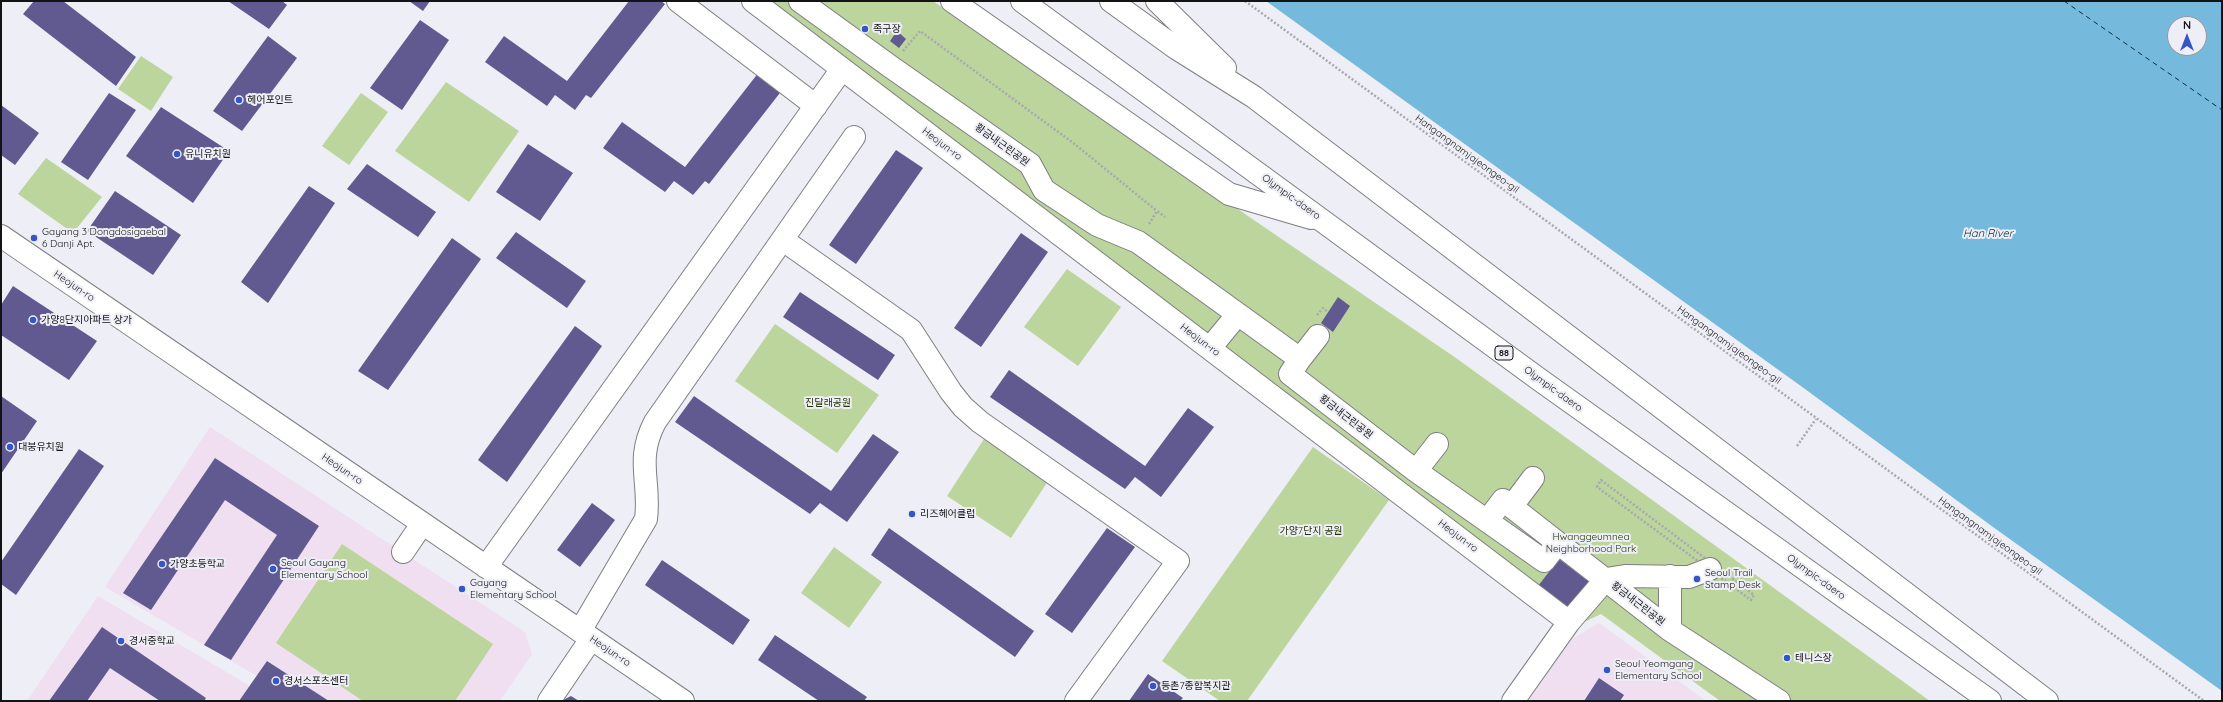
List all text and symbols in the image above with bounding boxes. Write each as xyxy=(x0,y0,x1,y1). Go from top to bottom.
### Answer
north arrow xyxy=(2167,16,2207,56)
text: N xyxy=(2183,18,2191,32)
place label: 족구장 xyxy=(873,23,901,35)
marker: 족구장 xyxy=(860,24,870,34)
place label: 헤어포인트 xyxy=(247,94,293,106)
marker: 헤어포인트 xyxy=(234,95,244,105)
street label: Hangangnamjajeongeo-gil xyxy=(1413,112,1521,196)
street label: 황금내근린공원 xyxy=(972,121,1032,169)
street label: Heojun-ro xyxy=(920,125,964,163)
place label: 유니유치원 xyxy=(185,148,231,160)
marker: 유니유치원 xyxy=(172,149,182,159)
street label: Olympic-daero xyxy=(1259,172,1323,222)
place label: Gayang 3 Dongdosigaebal 6 Danji Apt. xyxy=(42,226,166,250)
water label: Han River xyxy=(1963,227,2013,241)
marker: Gayang 3 Dongdosigaebal 6 Danji Apt. xyxy=(29,233,39,243)
street label: Heojun-ro xyxy=(51,268,97,304)
street label: Hangangnamjajeongeo-gil xyxy=(1675,303,1783,387)
place label: 가양8단지아파트 상가 xyxy=(41,314,132,326)
marker: 가양8단지아파트 상가 xyxy=(28,315,38,325)
street label: Heojun-ro xyxy=(1178,321,1222,359)
road number: 88 xyxy=(1495,346,1513,360)
street label: Olympic-daero xyxy=(1521,364,1585,414)
street label: 황금내근린공원 xyxy=(1317,392,1375,442)
park label: 진달래공원 xyxy=(805,397,851,409)
place label: 대붕유치원 xyxy=(18,441,64,453)
marker: 대붕유치원 xyxy=(5,442,15,452)
street label: Heojun-ro xyxy=(319,451,365,487)
street label: Hangangnamjajeongeo-gil xyxy=(1936,494,2044,578)
place label: 리즈헤어클럽 xyxy=(920,508,975,520)
marker: 리즈헤어클럽 xyxy=(907,509,917,519)
street label: Heojun-ro xyxy=(1436,517,1480,555)
park label: 가양7단지 공원 xyxy=(1279,525,1343,537)
park label: Hwanggeumnea Neighborhood Park xyxy=(1546,531,1636,554)
street label: Olympic-daero xyxy=(1784,552,1848,602)
place label: Seoul Gayang Elementary School xyxy=(281,557,368,580)
place label: 가양초등학교 xyxy=(170,558,225,570)
marker: 가양초등학교 xyxy=(157,559,167,569)
marker: Seoul Gayang Elementary School xyxy=(268,564,278,574)
place label: Seoul Trail Stamp Desk xyxy=(1705,567,1761,590)
marker: Seoul Trail Stamp Desk xyxy=(1692,574,1702,584)
place label: Gayang Elementary School xyxy=(470,577,557,600)
street label: 황금내근린공원 xyxy=(1609,579,1667,629)
marker: Gayang Elementary School xyxy=(457,584,467,594)
street label: Heojun-ro xyxy=(587,633,633,669)
place label: 경서중학교 xyxy=(129,635,175,647)
marker: 경서중학교 xyxy=(116,636,126,646)
place label: 테니스장 xyxy=(1795,652,1832,664)
marker: 테니스장 xyxy=(1782,653,1792,663)
place label: Seoul Yeomgang Elementary School xyxy=(1615,658,1702,682)
marker: Seoul Yeomgang Elementary School xyxy=(1602,665,1612,675)
place label: 경서스포츠센터 xyxy=(284,675,348,687)
marker: 경서스포츠센터 xyxy=(271,676,281,686)
place label: 등촌7종합복지관 xyxy=(1161,680,1231,692)
marker: 등촌7종합복지관 xyxy=(1148,681,1158,691)

